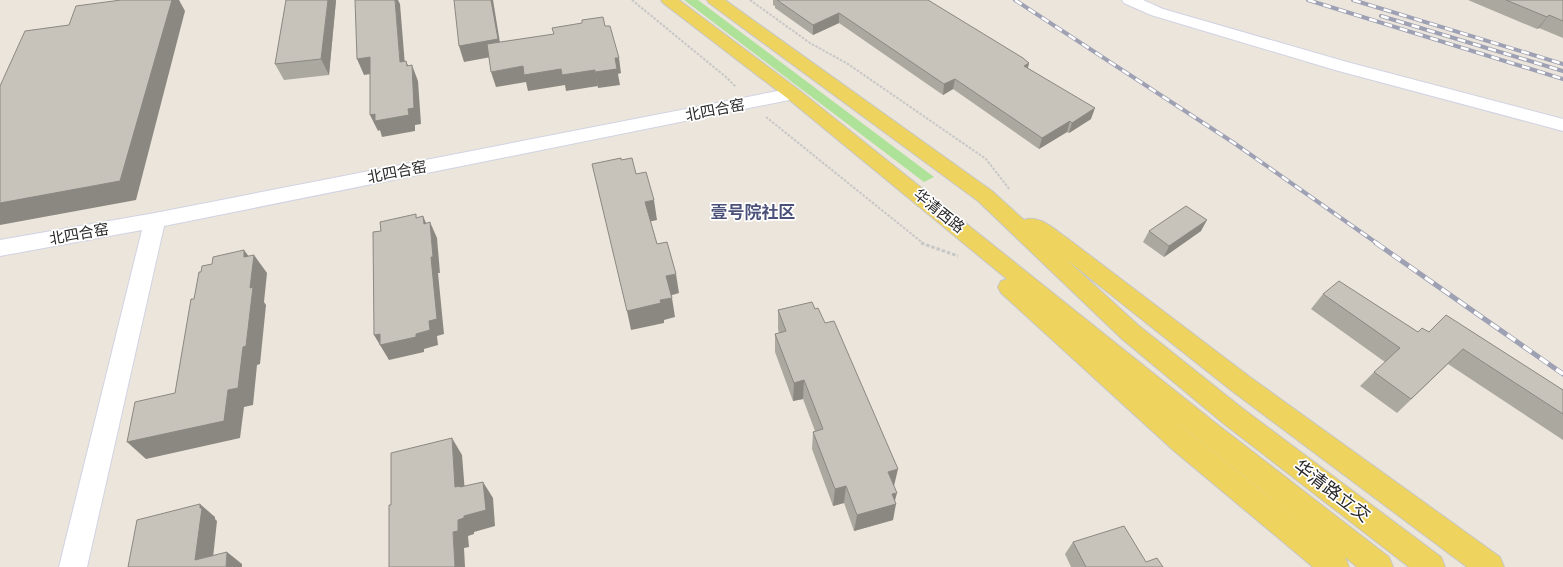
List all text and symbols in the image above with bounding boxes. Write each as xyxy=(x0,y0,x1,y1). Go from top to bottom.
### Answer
street label: 北四合窑 xyxy=(684,95,746,125)
street label: 北四合窑 xyxy=(366,157,428,187)
street label: 华清西路 xyxy=(910,185,968,237)
district label: 壹号院社区 xyxy=(711,202,796,222)
street label: 北四合窑 xyxy=(48,220,110,248)
street label: 华清路立交 xyxy=(1289,455,1375,527)

